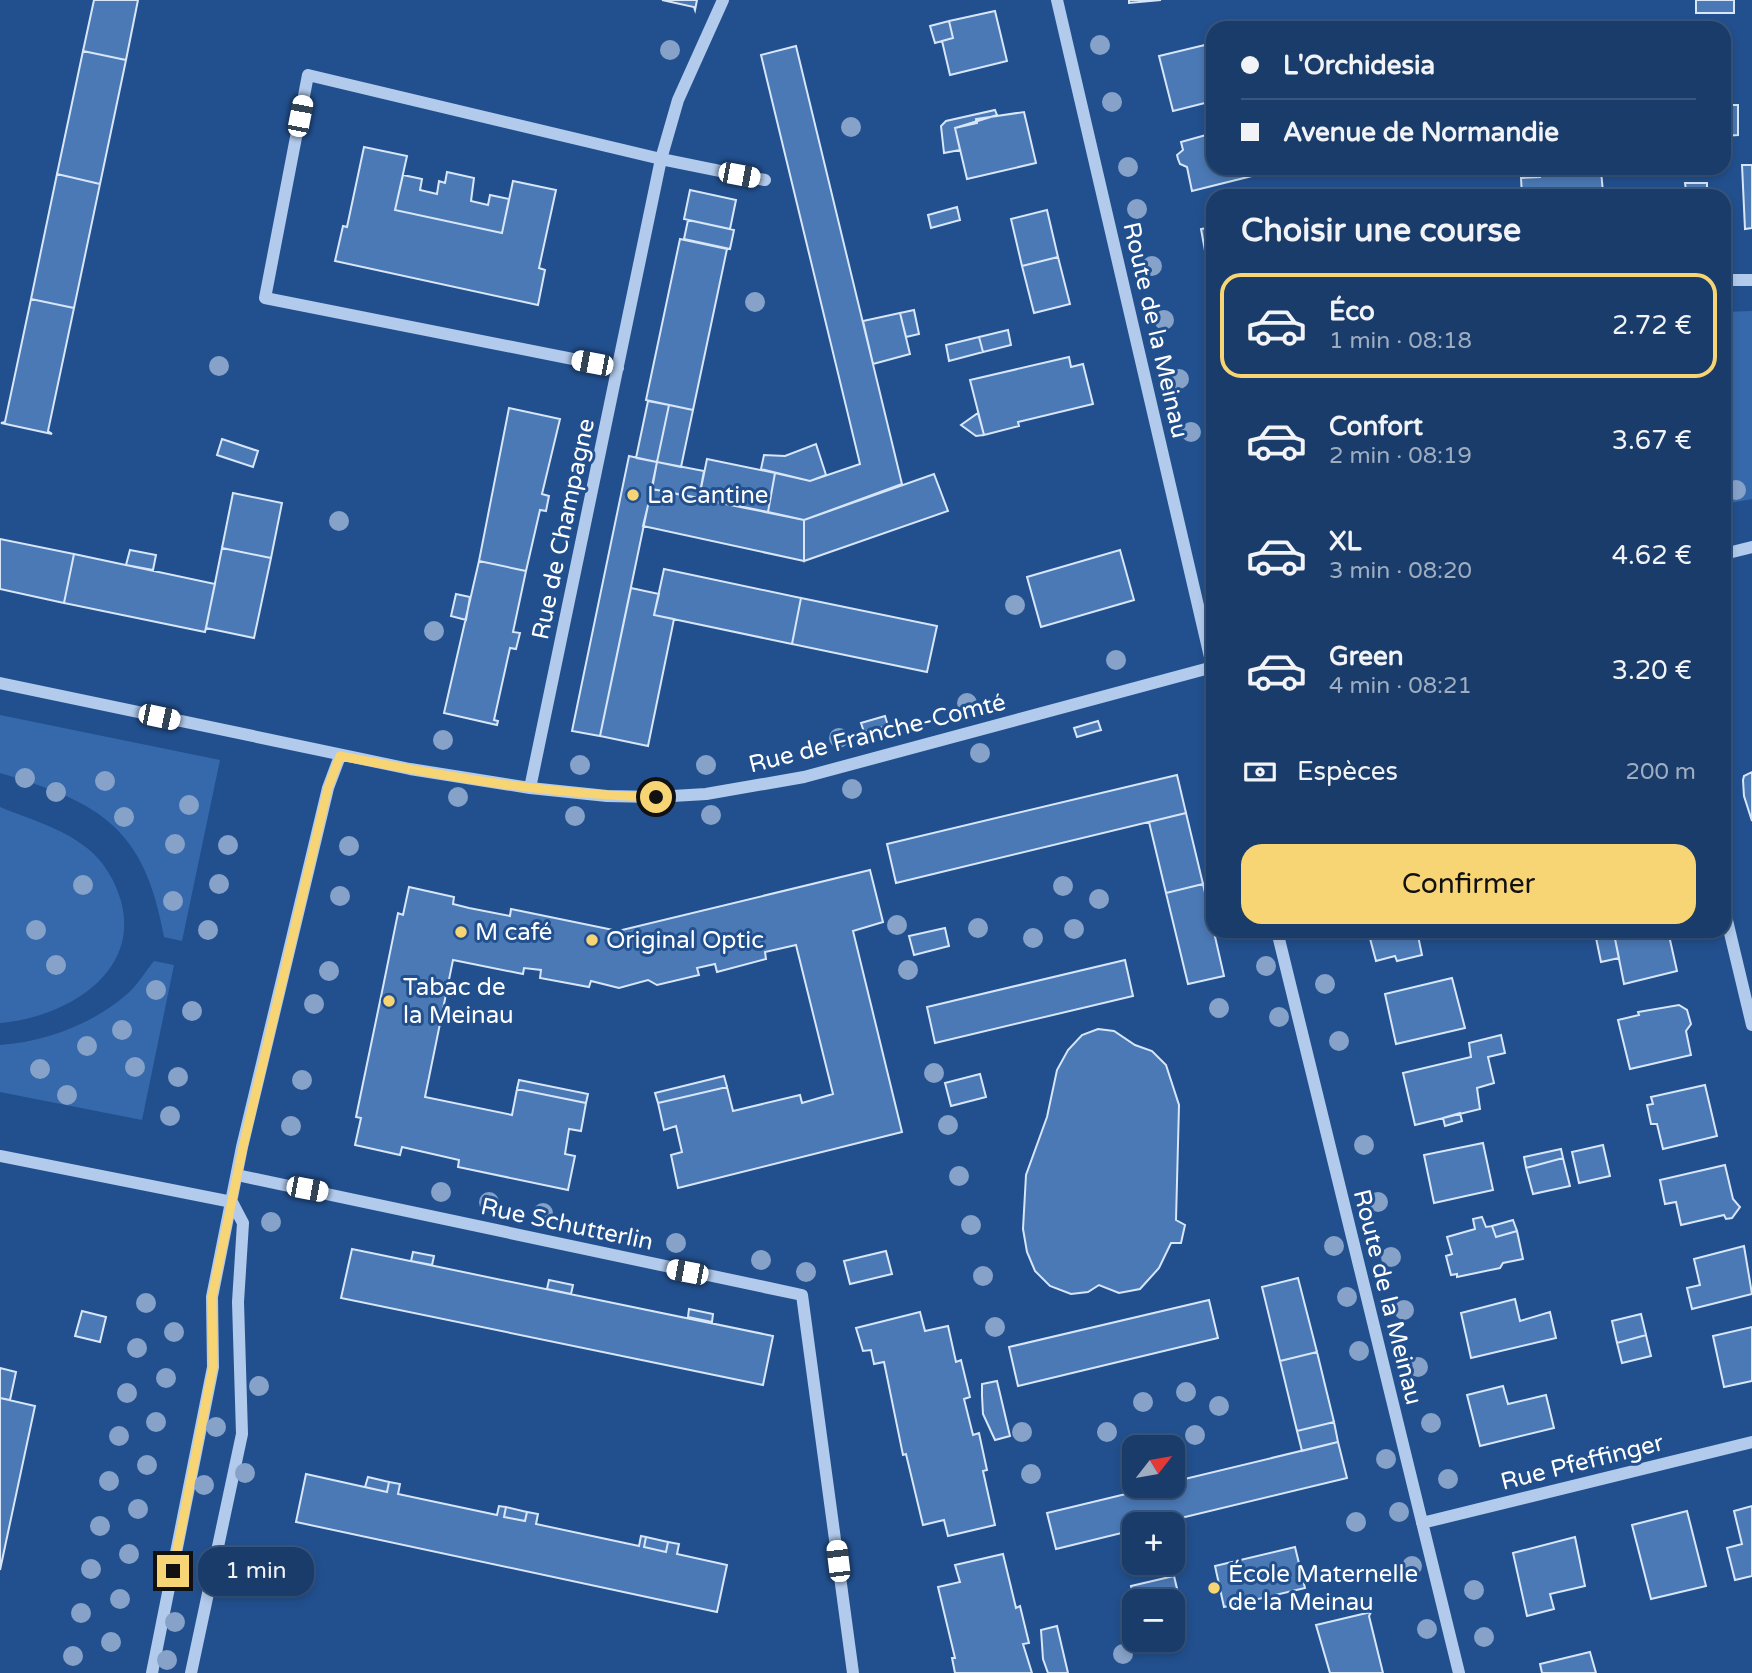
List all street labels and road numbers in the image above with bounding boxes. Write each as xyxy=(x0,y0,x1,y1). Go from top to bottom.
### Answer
street label: Route de la Meinau xyxy=(1117,219,1194,441)
street label: Rue de Champagne xyxy=(526,416,601,642)
street label: Rue de Franche-Comté xyxy=(746,688,1009,779)
street label: Route de la Meinau xyxy=(1347,1186,1428,1408)
street label: Rue Schutterlin xyxy=(478,1192,656,1257)
street label: Rue Pfeffinger xyxy=(1498,1428,1667,1497)

